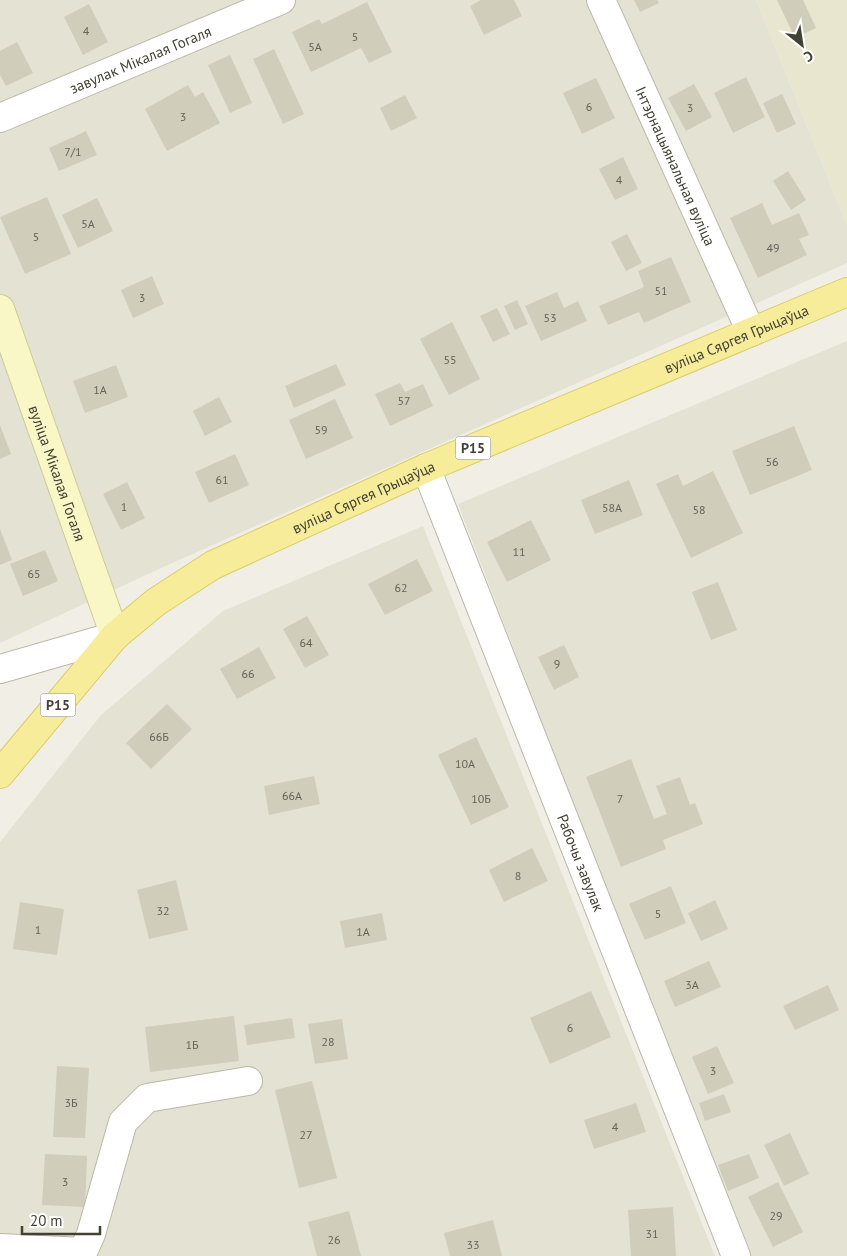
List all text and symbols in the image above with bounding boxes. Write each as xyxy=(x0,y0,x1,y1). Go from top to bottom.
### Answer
north arrow xyxy=(777,20,827,70)
street label: завулак Мікалая Гогаля xyxy=(66,21,214,97)
house number: 4 xyxy=(83,23,90,38)
house number: 5 xyxy=(352,29,358,44)
house number: 5А xyxy=(308,39,322,54)
text: С xyxy=(800,47,816,66)
street label: Інтэрнацыянальная вуліца xyxy=(632,83,720,248)
house number: 6 xyxy=(586,99,592,114)
house number: 3 xyxy=(687,100,693,115)
house number: 3 xyxy=(180,109,186,124)
house number: 7/1 xyxy=(64,144,82,159)
house number: 4 xyxy=(616,172,623,187)
house number: 5А xyxy=(81,216,95,231)
house number: 5 xyxy=(33,229,39,244)
house number: 49 xyxy=(766,240,780,255)
house number: 51 xyxy=(654,283,668,298)
house number: 3 xyxy=(139,290,145,305)
street label: вуліца Сяргея Грыцаўца xyxy=(661,300,811,377)
house number: 53 xyxy=(543,310,557,325)
house number: 55 xyxy=(443,352,457,367)
house number: 1А xyxy=(93,382,107,397)
house number: 57 xyxy=(397,393,411,408)
street label: вуліца Мікалая Гогаля xyxy=(25,403,90,544)
house number: 59 xyxy=(314,422,328,437)
road number: Р15 xyxy=(456,436,490,459)
house number: 56 xyxy=(765,454,779,469)
street label: вуліца Сяргея Грыцаўца xyxy=(289,456,437,537)
house number: 61 xyxy=(215,472,229,487)
house number: 1 xyxy=(121,499,127,514)
house number: 58А xyxy=(602,500,622,515)
house number: 58 xyxy=(692,502,706,517)
house number: 11 xyxy=(512,544,526,559)
house number: 65 xyxy=(27,566,41,581)
house number: 62 xyxy=(394,580,408,595)
house number: 64 xyxy=(299,635,313,650)
house number: 9 xyxy=(554,656,560,671)
house number: 66 xyxy=(241,666,255,681)
road number: Р15 xyxy=(40,694,76,716)
house number: 66Б xyxy=(149,729,169,744)
house number: 10А xyxy=(455,756,475,771)
house number: 66А xyxy=(282,788,302,803)
house number: 10Б xyxy=(471,791,491,806)
house number: 7 xyxy=(617,791,623,806)
street label: Рабочы завулак xyxy=(553,811,609,915)
house number: 8 xyxy=(515,868,521,883)
house number: 32 xyxy=(156,903,170,918)
house number: 5 xyxy=(655,906,661,921)
house number: 1 xyxy=(35,922,41,937)
house number: 1А xyxy=(356,924,370,939)
house number: 3А xyxy=(685,977,699,992)
house number: 6 xyxy=(567,1020,573,1035)
house number: 28 xyxy=(321,1034,335,1049)
house number: 1Б xyxy=(185,1037,199,1052)
house number: 3 xyxy=(710,1063,716,1078)
house number: 3Б xyxy=(64,1095,78,1110)
house number: 4 xyxy=(612,1119,619,1134)
house number: 27 xyxy=(299,1127,313,1142)
house number: 3 xyxy=(62,1174,68,1189)
scale bar xyxy=(22,1204,100,1236)
house number: 29 xyxy=(769,1208,783,1223)
text: 20 m xyxy=(30,1211,63,1230)
house number: 31 xyxy=(645,1226,659,1241)
house number: 26 xyxy=(327,1232,341,1247)
house number: 33 xyxy=(466,1237,480,1252)

